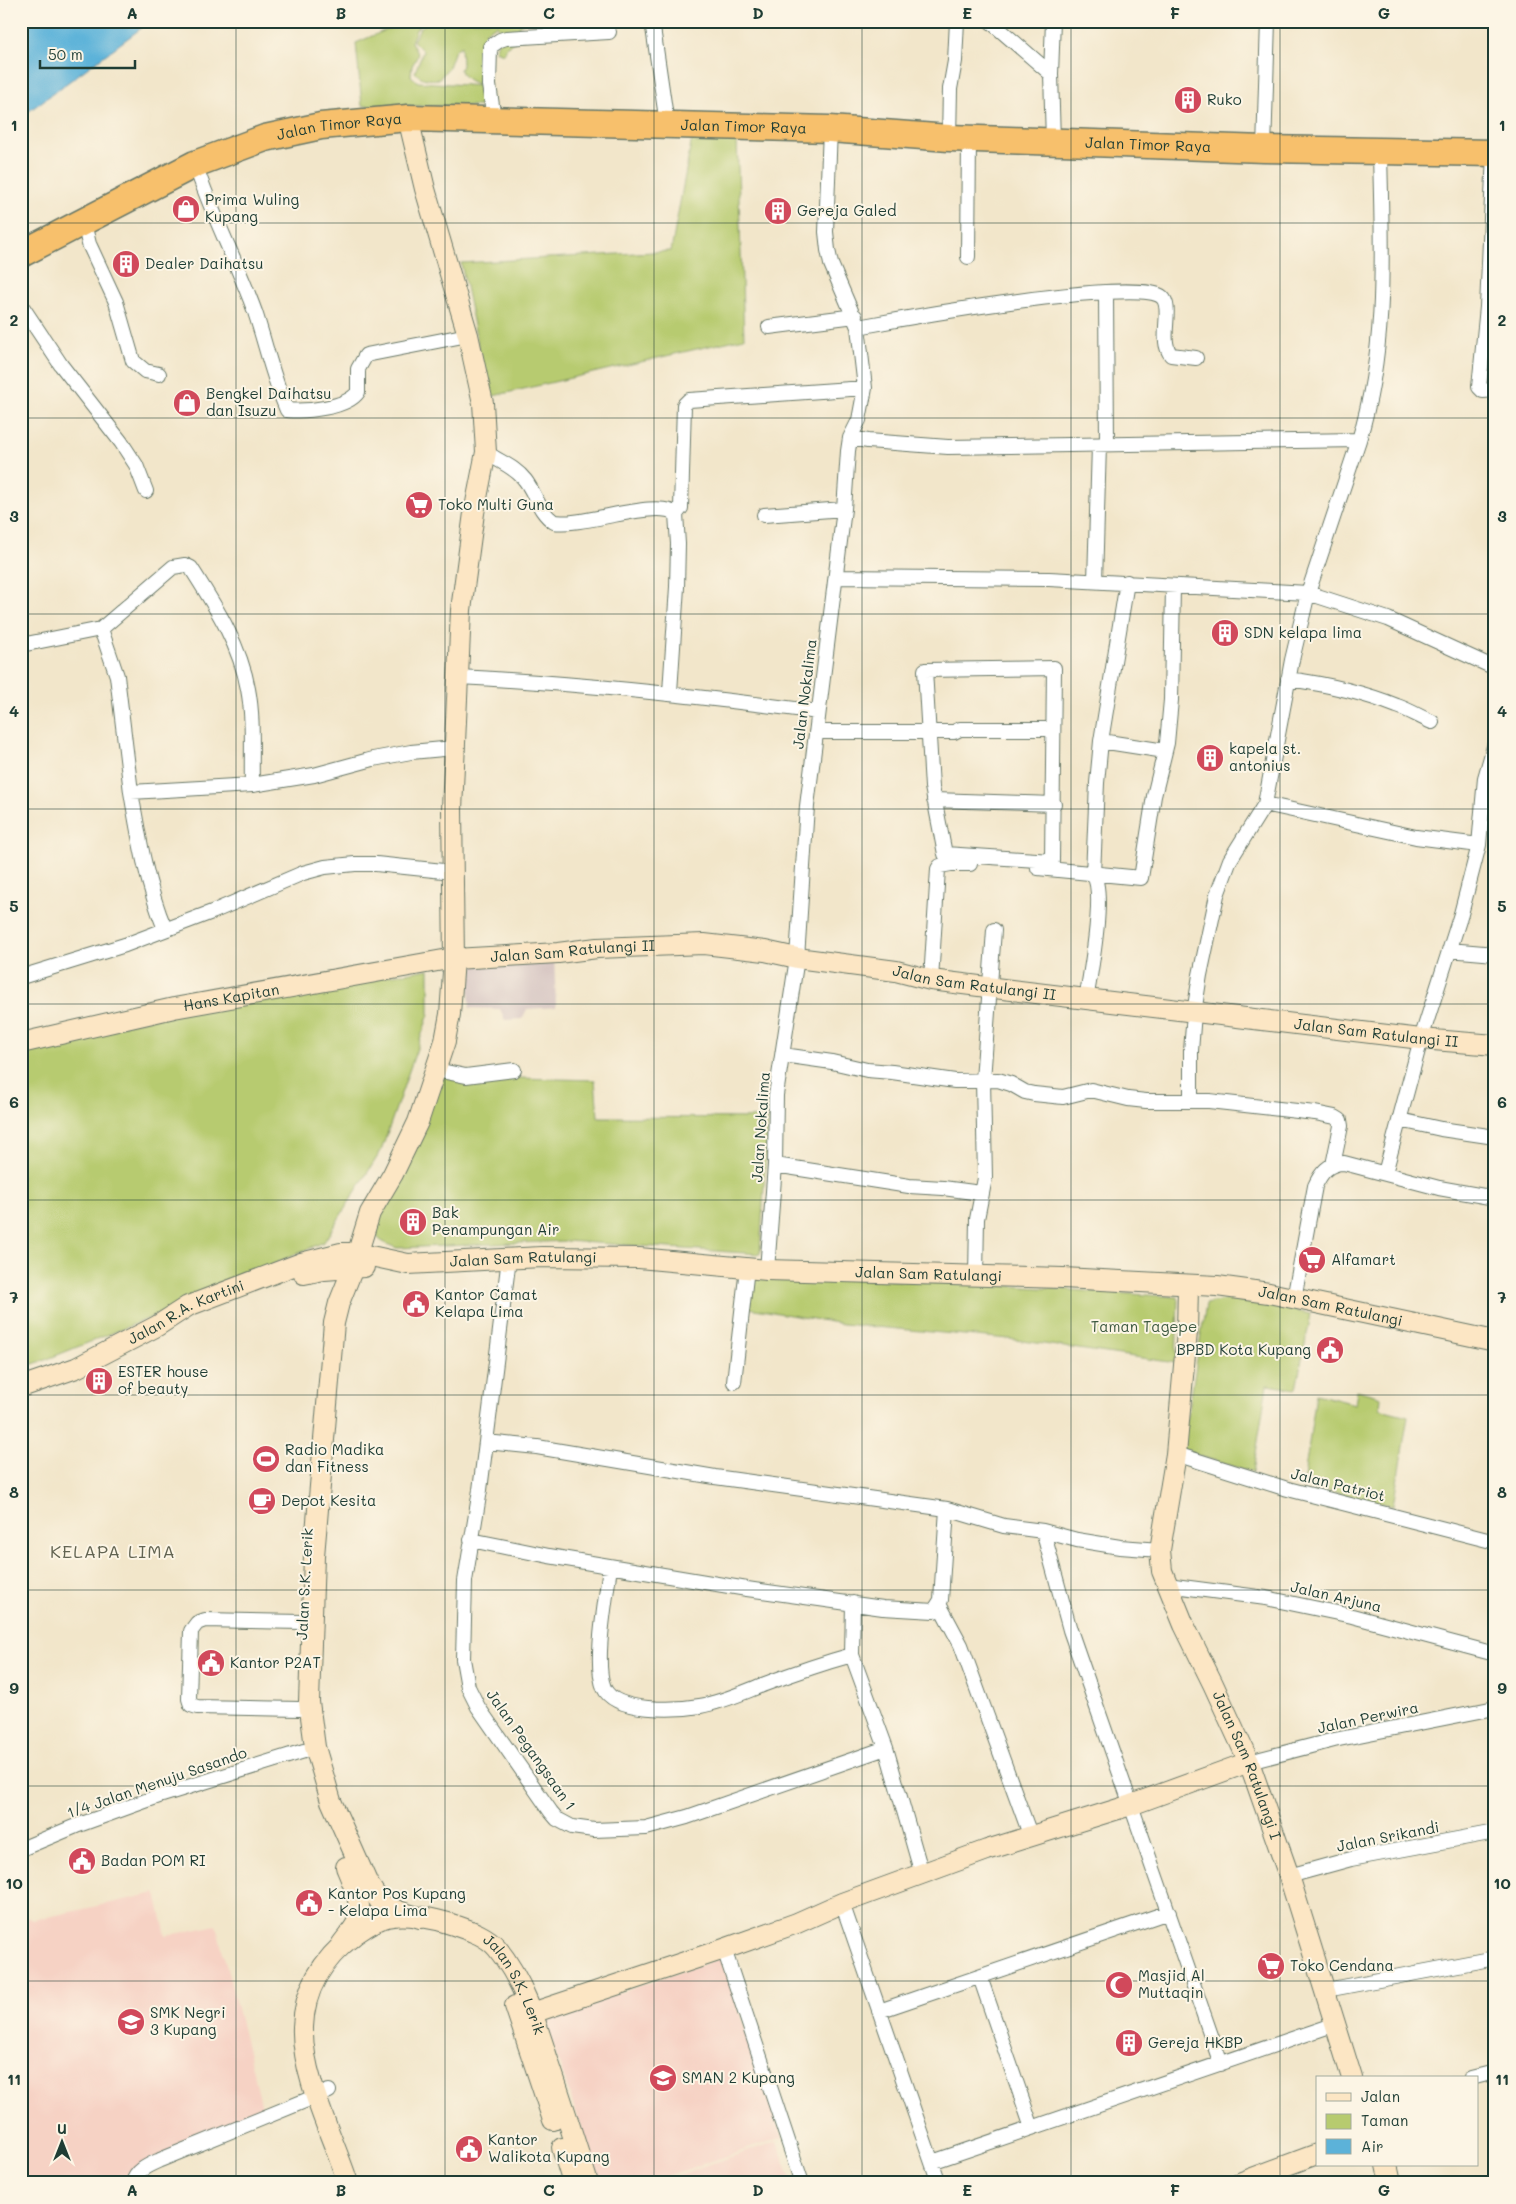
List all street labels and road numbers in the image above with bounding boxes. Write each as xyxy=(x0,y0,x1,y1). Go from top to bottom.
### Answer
street label: Jalan Timor Raya xyxy=(275,108,403,144)
street label: Jalan Timor Raya xyxy=(680,114,807,137)
street label: Jalan Timor Raya xyxy=(1085,132,1212,156)
street label: Jalan Nokalima xyxy=(787,638,821,750)
street label: Jalan Sam Ratulangi II xyxy=(490,935,656,966)
street label: Jalan Sam Ratulangi II xyxy=(891,960,1058,1004)
street label: Hans Kapitan xyxy=(181,978,281,1015)
street label: Jalan Sam Ratulangi II xyxy=(1293,1013,1459,1051)
street label: Jalan Nokalima xyxy=(746,1071,774,1183)
street label: Jalan Sam Ratulangi xyxy=(449,1246,597,1271)
street label: Jalan Sam Ratulangi xyxy=(855,1261,1002,1285)
street label: Jalan R.A. Kartini xyxy=(124,1275,247,1348)
street label: Jalan Sam Ratulangi xyxy=(1257,1281,1405,1330)
street label: Jalan Patriot xyxy=(1289,1463,1387,1505)
street label: Jalan S.K. Lerik xyxy=(291,1527,317,1641)
street label: Jalan Arjuna xyxy=(1289,1576,1384,1616)
street label: Jalan Pegangsaan 1 xyxy=(483,1685,581,1814)
street label: Jalan Sam Ratulangi I xyxy=(1209,1687,1286,1842)
street label: Jalan Perwira xyxy=(1315,1697,1420,1737)
street label: 1/4 Jalan Menuju Sasando xyxy=(64,1742,249,1822)
street label: Jalan Srikandi xyxy=(1335,1816,1441,1856)
street label: Jalan S.K. Lerik xyxy=(480,1929,550,2037)

